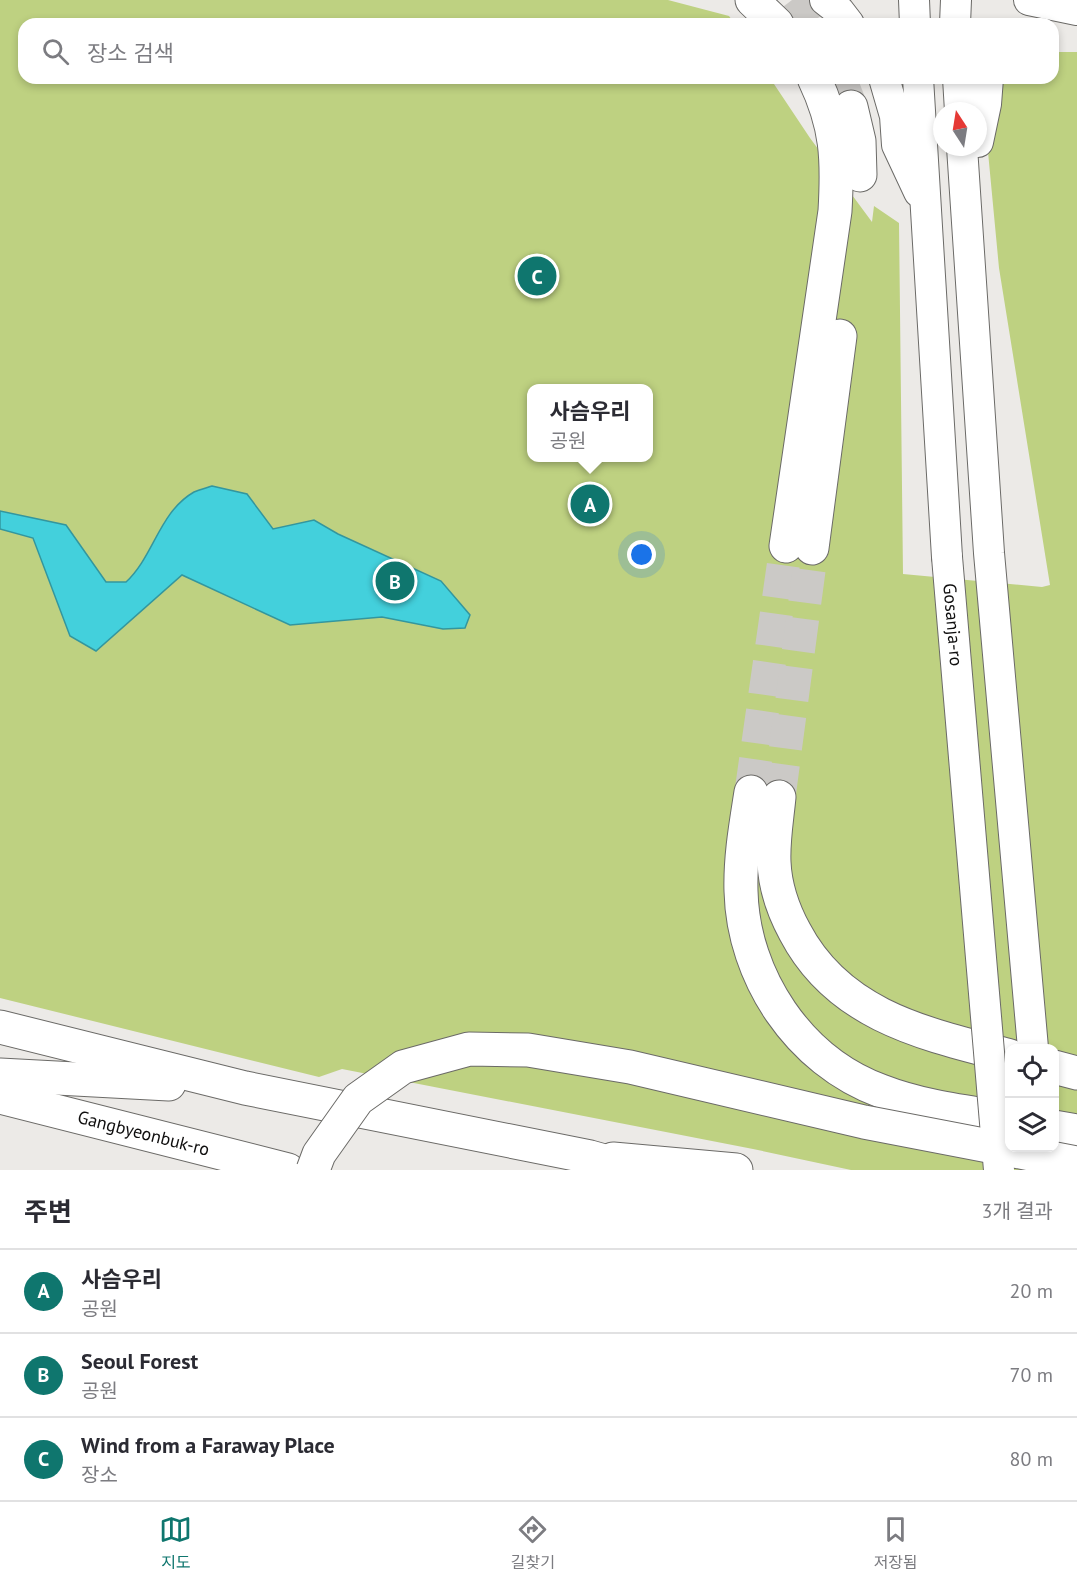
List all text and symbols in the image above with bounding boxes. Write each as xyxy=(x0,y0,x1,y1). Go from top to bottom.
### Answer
search box xyxy=(18,18,1059,84)
icon: search xyxy=(39,35,72,68)
text: 장소 검색 xyxy=(87,39,174,67)
north arrow xyxy=(933,102,987,156)
pin: C xyxy=(518,254,556,298)
popup xyxy=(527,384,653,462)
text: 사슴우리 xyxy=(550,397,630,425)
text: 공원 xyxy=(550,428,586,454)
pin: A xyxy=(570,482,610,526)
your location xyxy=(627,540,656,569)
pin: B xyxy=(376,558,414,604)
street label: Gosanja-ro xyxy=(938,582,968,667)
map controls xyxy=(1005,1044,1059,1152)
button: locate xyxy=(1005,1044,1059,1098)
button: layers xyxy=(1005,1098,1059,1152)
street label: Gangbyeonbuk-ro xyxy=(75,1105,212,1161)
text: 주변 xyxy=(24,1195,72,1228)
text: 3개 결과 xyxy=(982,1198,1053,1224)
text: 사슴우리 xyxy=(81,1265,162,1293)
text: A xyxy=(37,1278,50,1304)
text: 20 m xyxy=(1010,1278,1053,1304)
text: 공원 xyxy=(81,1296,118,1322)
text: Seoul Forest xyxy=(81,1347,198,1375)
text: B xyxy=(38,1362,49,1388)
text: 70 m xyxy=(1010,1362,1053,1388)
text: 공원 xyxy=(81,1378,118,1404)
text: Wind from a Faraway Place xyxy=(81,1431,335,1459)
text: C xyxy=(38,1446,49,1472)
text: 80 m xyxy=(1010,1446,1053,1472)
text: 장소 xyxy=(81,1462,118,1488)
tab: 지도 xyxy=(159,1513,192,1573)
tab: 길찾기 xyxy=(511,1513,555,1573)
tab: 저장됨 xyxy=(874,1513,918,1573)

